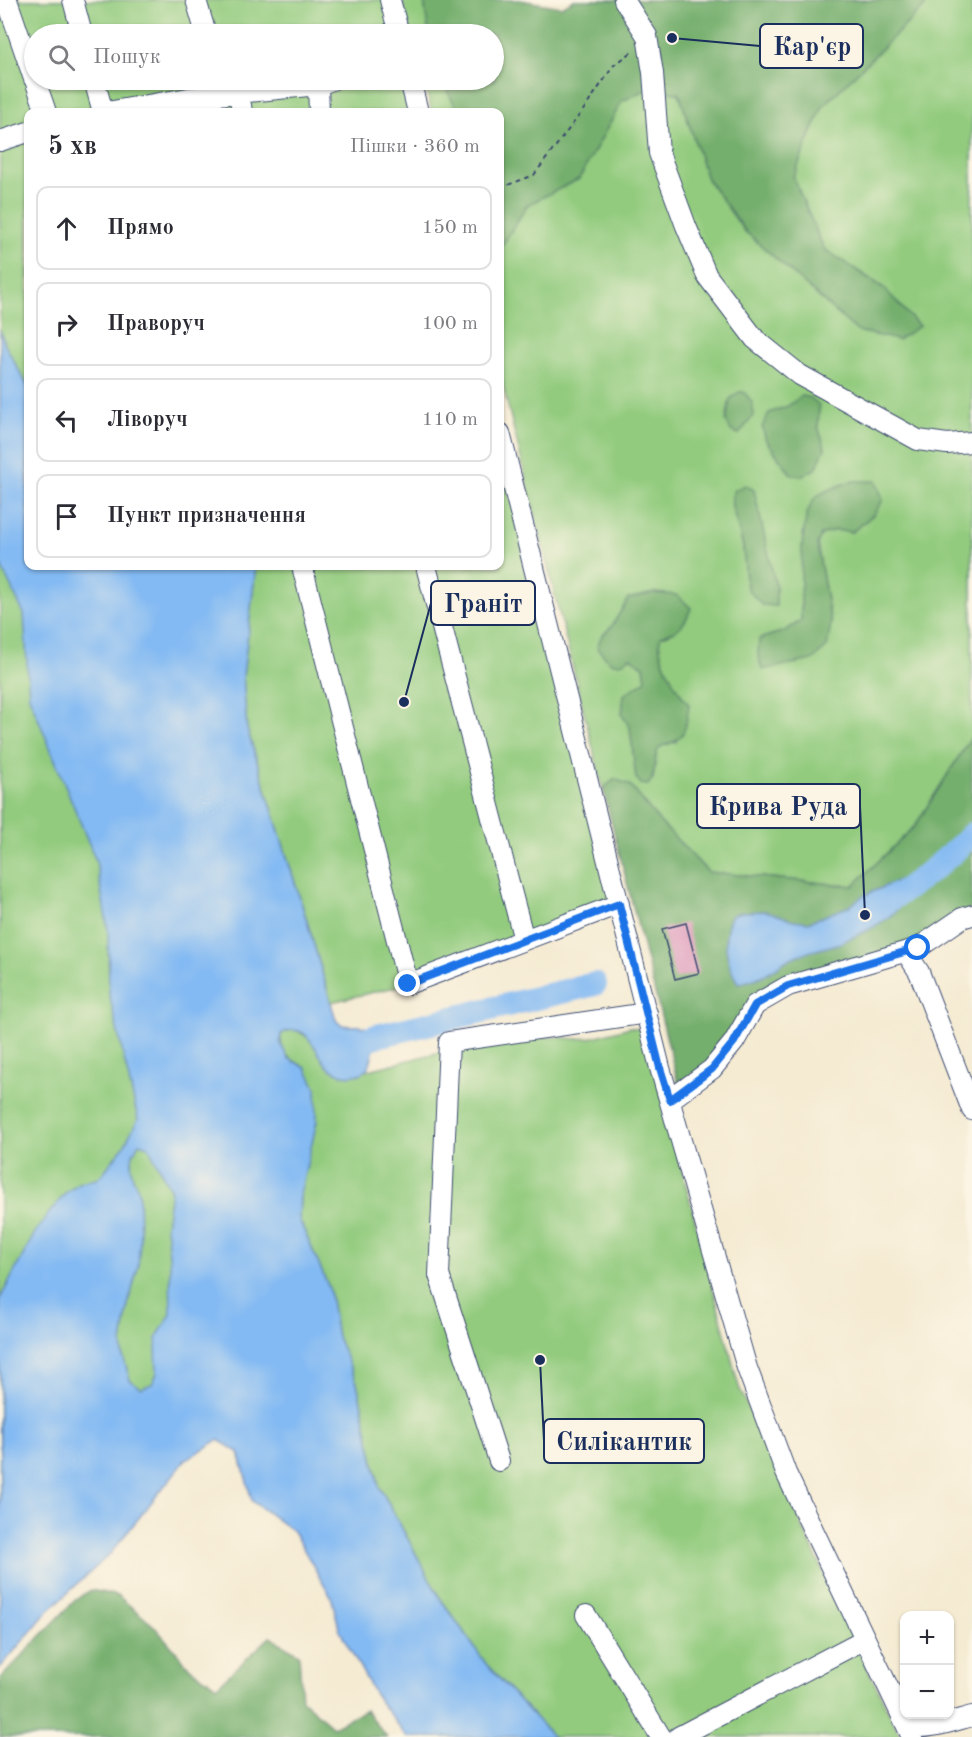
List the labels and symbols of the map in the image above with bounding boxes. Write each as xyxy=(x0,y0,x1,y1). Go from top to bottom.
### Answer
callout: Кар'єр xyxy=(760,24,863,68)
text: Кар'єр xyxy=(773,35,851,61)
callout: Граніт xyxy=(431,581,535,625)
text: Граніт xyxy=(443,592,523,618)
callout: Крива Руда xyxy=(697,784,860,828)
text: Крива Руда xyxy=(708,795,848,821)
route start xyxy=(904,934,930,960)
route end xyxy=(394,970,420,996)
callout: Силікантик xyxy=(544,1419,704,1463)
text: Силікантик xyxy=(556,1430,692,1456)

